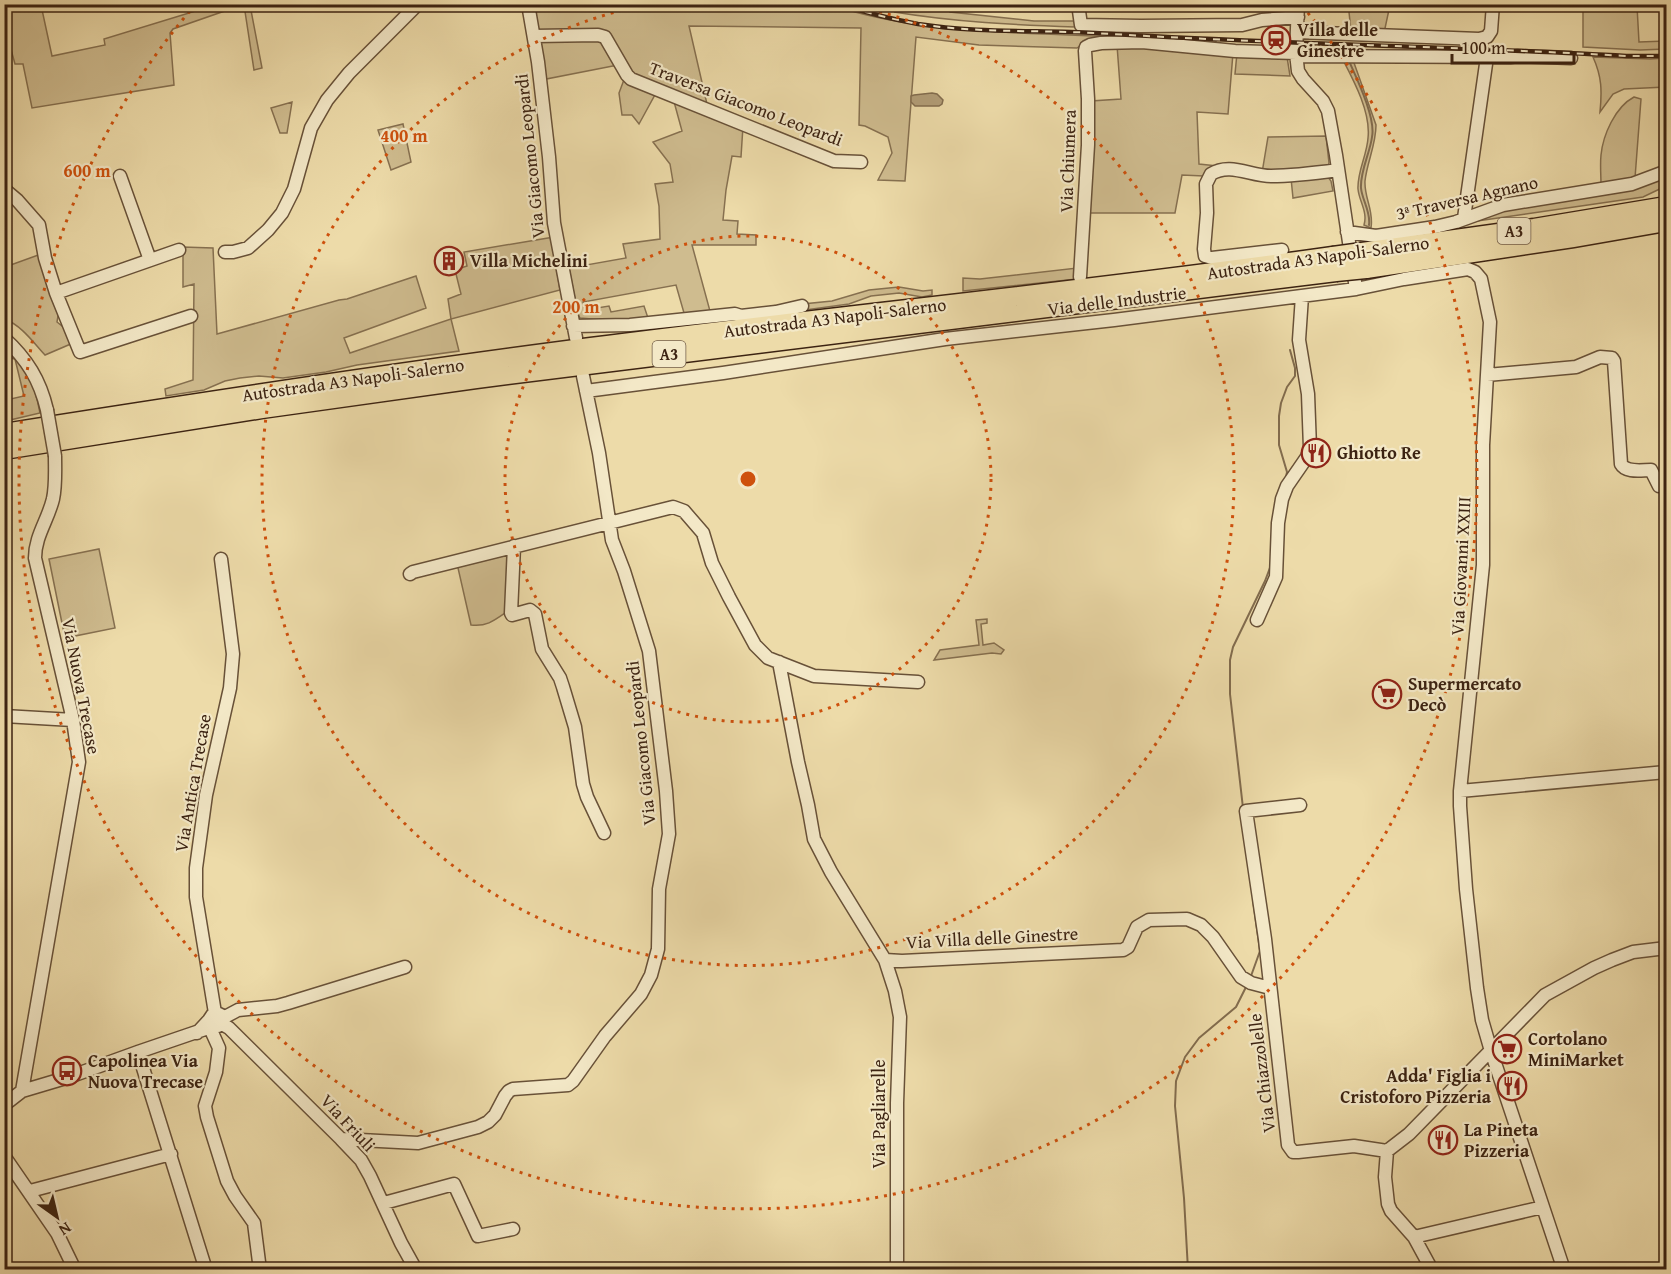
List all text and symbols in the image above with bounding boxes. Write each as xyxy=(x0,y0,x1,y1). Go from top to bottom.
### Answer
place label: Villa delle Ginestre xyxy=(1297,16,1378,64)
station icon: Villa delle Ginestre xyxy=(1260,24,1292,56)
scale bar xyxy=(1452,27,1574,65)
text: 100 m xyxy=(1461,34,1506,61)
street label: Traversa Giacomo Leopardi xyxy=(646,54,847,153)
street label: Via Giacomo Leopardi xyxy=(507,73,552,240)
street label: Via Chiumera xyxy=(1052,109,1083,213)
text: 400 m xyxy=(380,122,428,149)
text: 600 m xyxy=(63,157,111,184)
street label: 3ª Traversa Agnano xyxy=(1393,168,1540,227)
road number: A3 xyxy=(1498,218,1530,244)
street label: Autostrada A3 Napoli-Salerno xyxy=(1205,229,1431,286)
building icon: Villa Michelini xyxy=(433,245,465,277)
place label: Villa Michelini xyxy=(470,247,588,274)
street label: Via delle Industrie xyxy=(1046,279,1188,322)
street label: Autostrada A3 Napoli-Salerno xyxy=(722,290,948,345)
text: 200 m xyxy=(552,293,600,320)
road number: A3 xyxy=(652,341,686,367)
street label: Autostrada A3 Napoli-Salerno xyxy=(240,351,466,408)
restaurant icon: Ghiotto Re xyxy=(1300,437,1332,469)
place label: Ghiotto Re xyxy=(1337,439,1421,466)
centre of rings xyxy=(738,469,758,489)
street label: Via Giovanni XXIII xyxy=(1443,496,1478,636)
street label: Via Nuova Trecase xyxy=(55,615,108,756)
street label: Via Giacomo Leopardi xyxy=(618,660,663,827)
place label: Supermercato Decò xyxy=(1408,670,1522,718)
supermarket icon: Supermercato Decò xyxy=(1371,678,1403,710)
street label: Via Antica Trecase xyxy=(167,712,218,854)
street label: Via Villa delle Ginestre xyxy=(905,920,1079,955)
street label: Via Chiazzolelle xyxy=(1241,1012,1282,1134)
place label: Cortolano MiniMarket xyxy=(1528,1025,1624,1073)
supermarket icon: Cortolano MiniMarket xyxy=(1491,1033,1523,1065)
place label: Capolinea Via Nuova Trecase xyxy=(88,1047,203,1095)
bus stop icon: Capolinea Via Nuova Trecase xyxy=(51,1055,83,1087)
street label: Via Pagliarelle xyxy=(865,1059,892,1169)
place label: Adda' Figlia i Cristoforo Pizzeria xyxy=(1340,1062,1492,1110)
restaurant icon: Adda' Figlia i Cristoforo Pizzeria xyxy=(1496,1070,1528,1102)
street label: Via Friuli xyxy=(314,1088,382,1158)
place label: La Pineta Pizzeria xyxy=(1464,1116,1539,1164)
restaurant icon: La Pineta Pizzeria xyxy=(1427,1124,1459,1156)
north arrow xyxy=(27,1187,87,1247)
text: N xyxy=(54,1216,77,1243)

